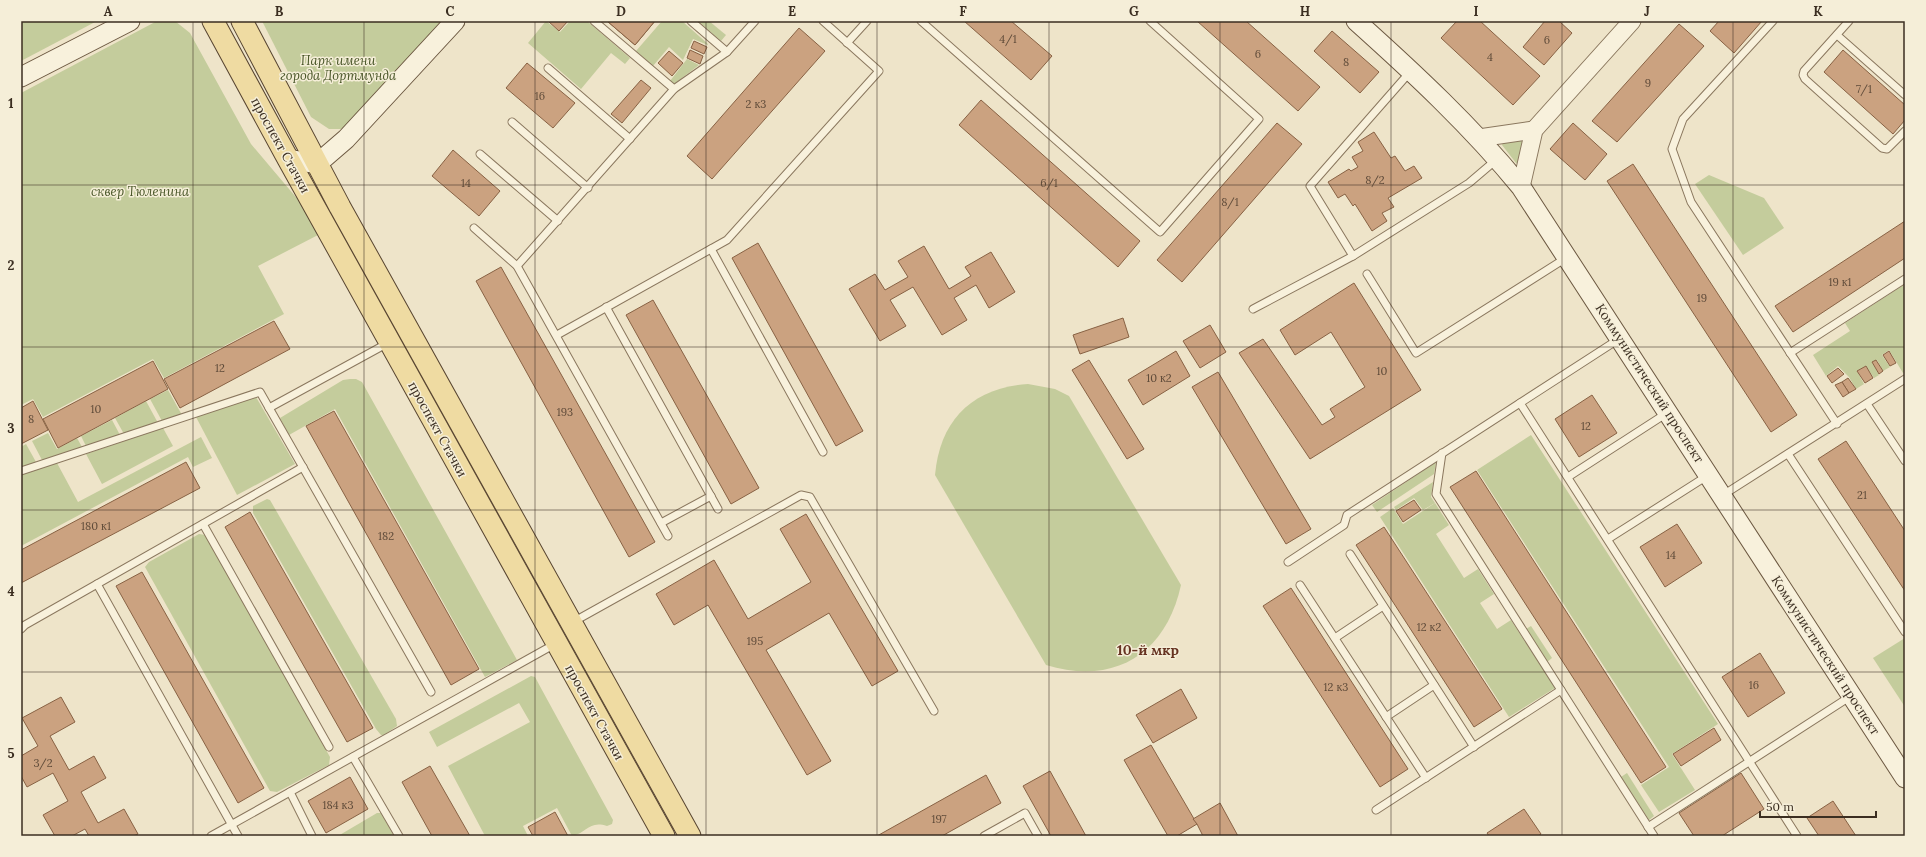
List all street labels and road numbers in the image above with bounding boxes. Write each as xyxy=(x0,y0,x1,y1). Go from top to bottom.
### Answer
street label: проспект Стачки xyxy=(247,94,314,196)
street label: Коммунистический проспект xyxy=(1592,300,1708,467)
street label: проспект Стачки xyxy=(404,378,471,480)
street label: Коммунистический проспект xyxy=(1768,572,1884,739)
street label: проспект Стачки xyxy=(561,661,628,763)

